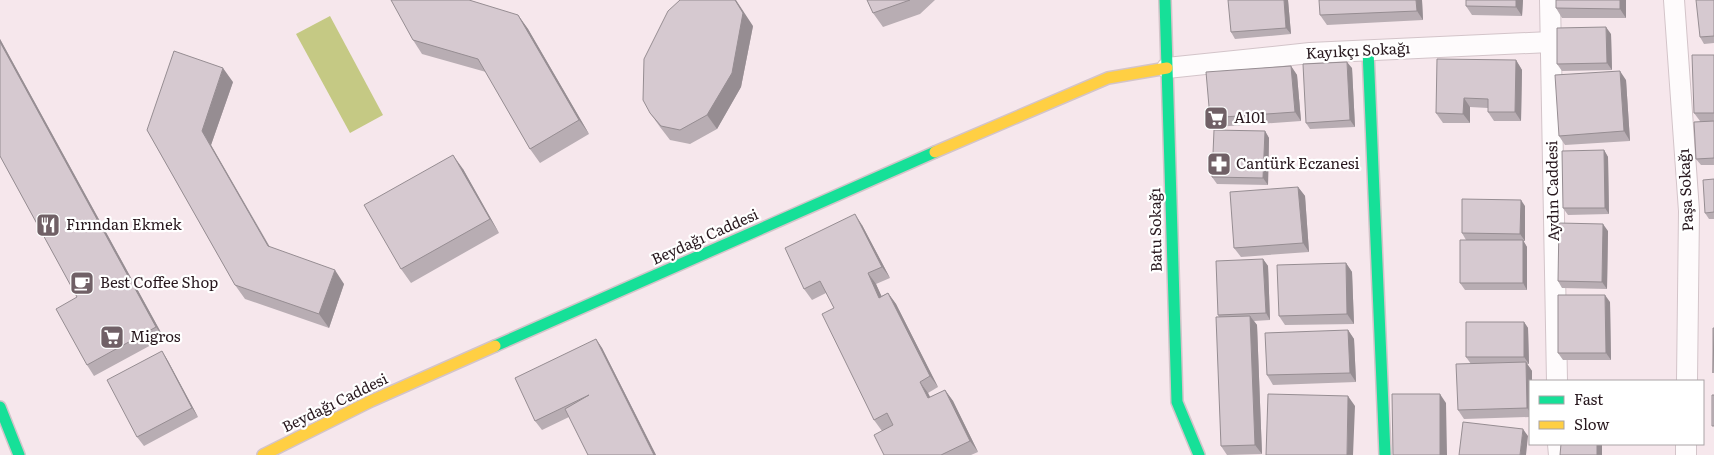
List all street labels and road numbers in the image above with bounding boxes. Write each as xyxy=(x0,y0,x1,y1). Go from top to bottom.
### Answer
street label: Kayıkçı Sokağı xyxy=(1305,35,1411,64)
street label: Aydın Caddesi xyxy=(1539,140,1564,242)
street label: Paşa Sokağı xyxy=(1671,148,1698,232)
street label: Batu Sokağı xyxy=(1142,188,1167,272)
street label: Beydağı Caddesi xyxy=(647,202,762,270)
street label: Beydağı Caddesi xyxy=(278,366,391,437)

